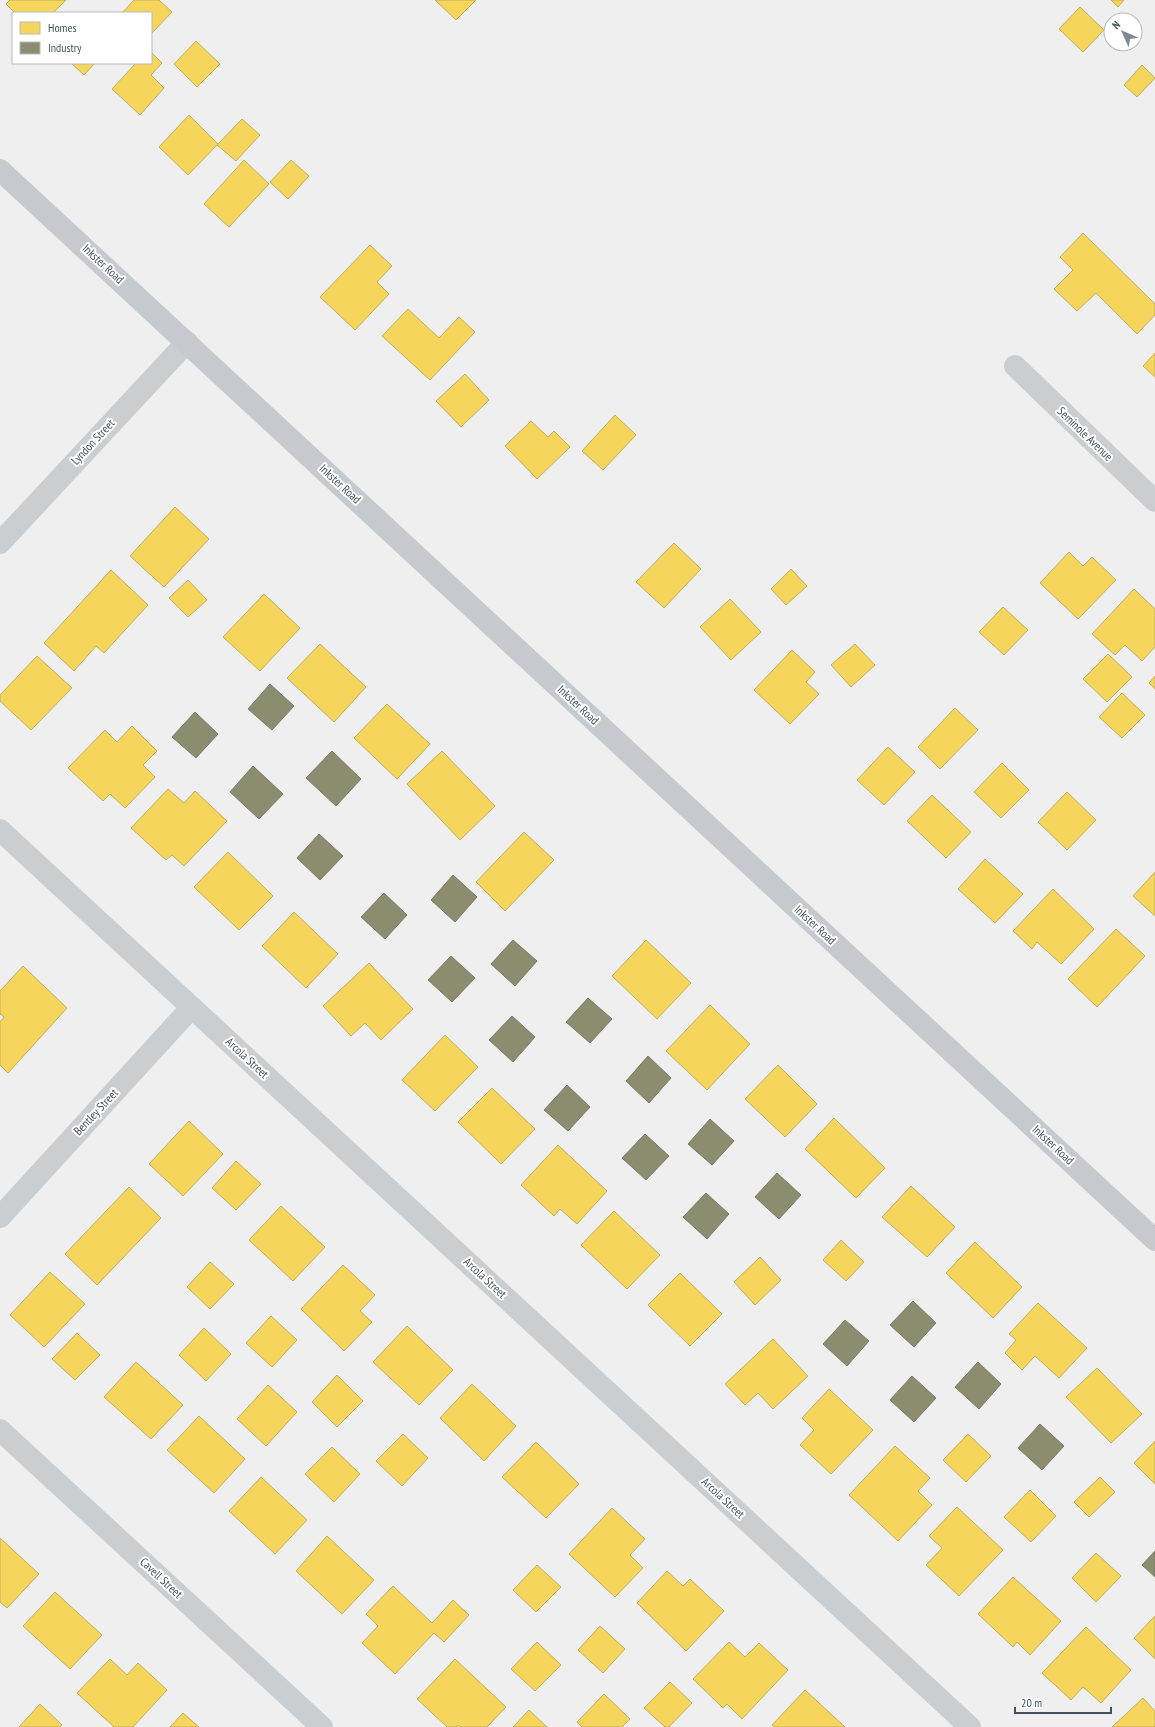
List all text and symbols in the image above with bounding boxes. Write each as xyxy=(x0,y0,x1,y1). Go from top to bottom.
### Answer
legend xyxy=(12,12,152,64)
north arrow xyxy=(1103,12,1143,52)
text: N xyxy=(1109,18,1123,32)
text: Homes xyxy=(48,20,76,35)
text: Industry xyxy=(48,40,82,55)
street label: Inkster Road xyxy=(79,241,127,287)
street label: Seminole Avenue xyxy=(1054,403,1116,464)
street label: Lyndon Street xyxy=(68,415,118,468)
street label: Inkster Road xyxy=(316,461,364,507)
street label: Inkster Road xyxy=(554,682,602,728)
street label: Inkster Road xyxy=(791,902,839,948)
street label: Arcola Street xyxy=(223,1034,272,1082)
street label: Bentley Street xyxy=(70,1085,121,1138)
street label: Inkster Road xyxy=(1029,1122,1077,1168)
street label: Arcola Street xyxy=(461,1254,510,1302)
street label: Arcola Street xyxy=(699,1474,748,1522)
street label: Cavell Street xyxy=(137,1554,186,1602)
scale bar xyxy=(1015,1689,1111,1715)
text: 20 m xyxy=(1021,1695,1042,1710)

